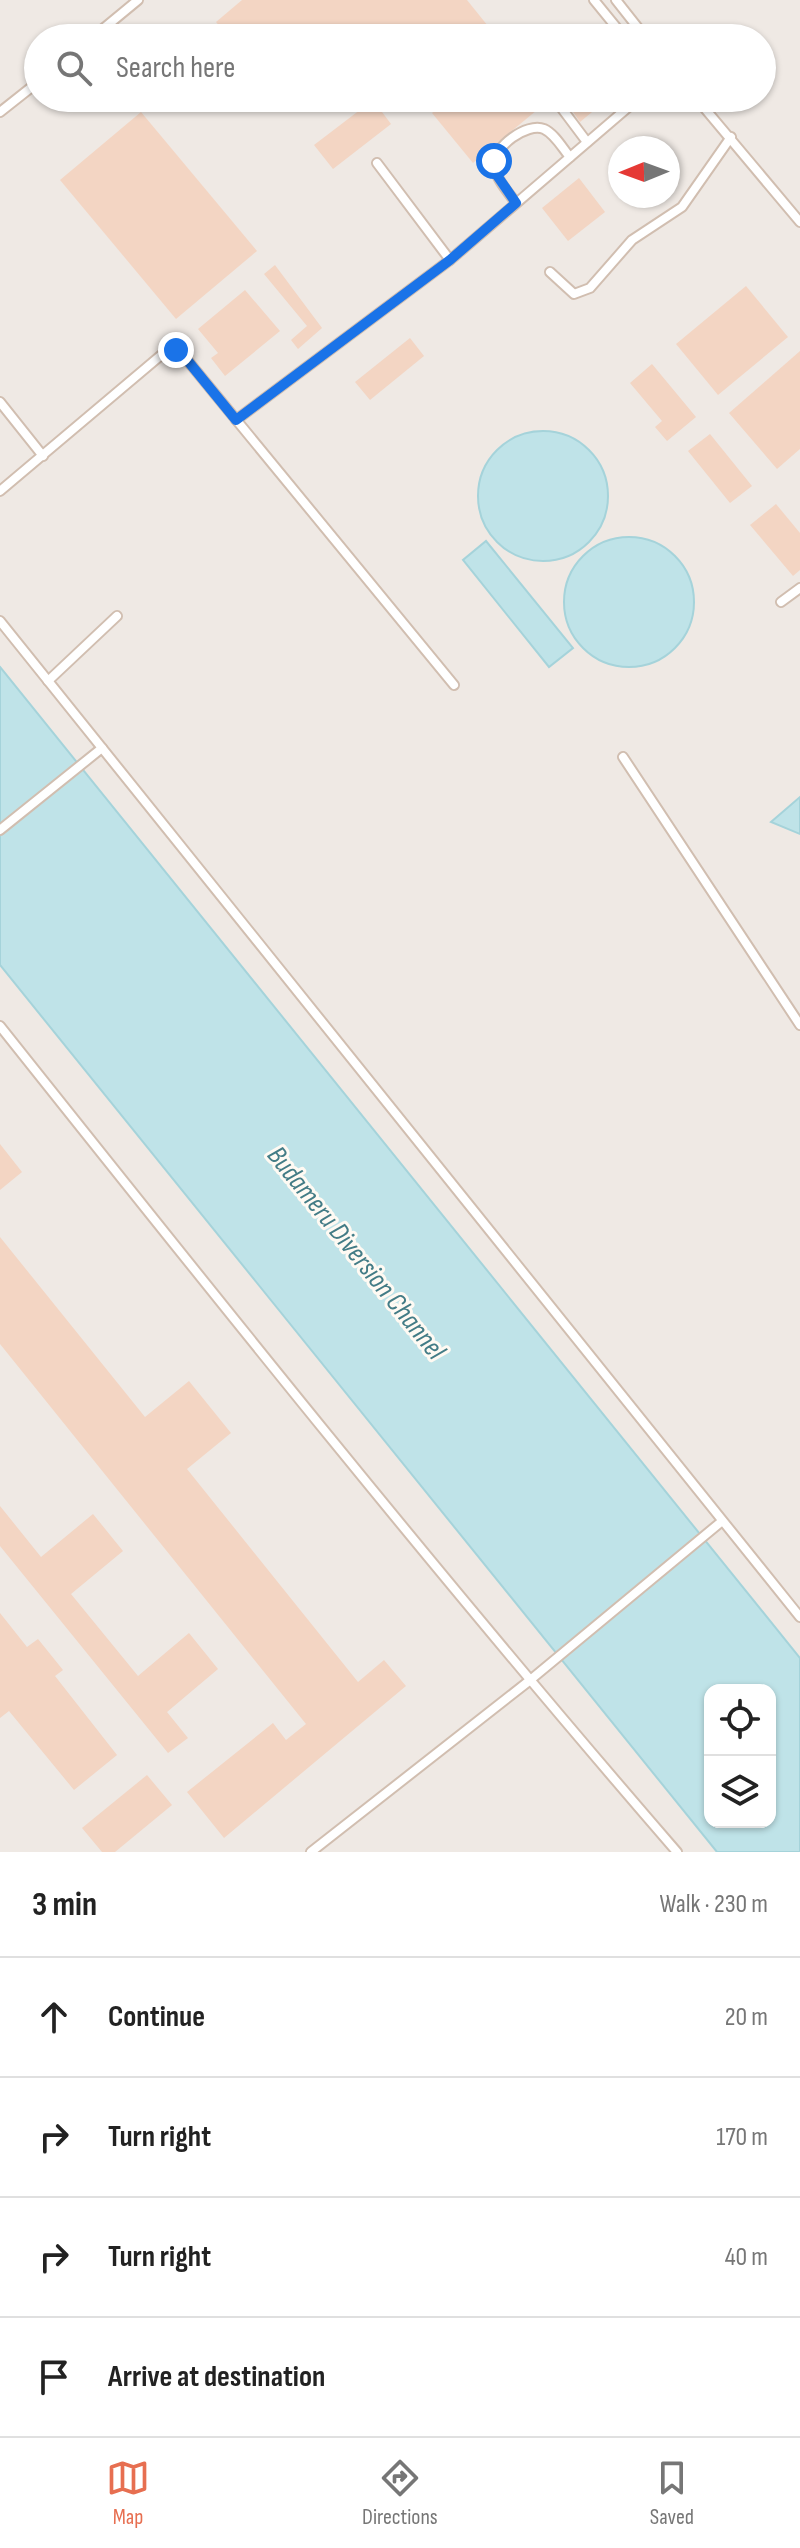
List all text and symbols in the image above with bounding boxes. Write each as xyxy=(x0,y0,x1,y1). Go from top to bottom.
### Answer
search box xyxy=(24,24,776,112)
icon: search xyxy=(52,46,96,90)
text: Search here xyxy=(116,50,235,86)
north arrow xyxy=(608,136,680,208)
route start xyxy=(476,143,512,179)
route end xyxy=(158,332,194,368)
water label: Budameru Diversion Channel xyxy=(260,1140,453,1367)
map controls xyxy=(704,1684,776,1828)
button: locate xyxy=(704,1684,776,1756)
button: layers xyxy=(704,1756,776,1828)
text: 3 min xyxy=(32,1884,97,1925)
text: Walk · 230 m xyxy=(659,1889,768,1920)
icon: ahead xyxy=(32,1995,76,2039)
text: Continue xyxy=(108,1999,205,2035)
text: 20 m xyxy=(725,2002,768,2033)
icon: right xyxy=(32,2115,76,2159)
text: Turn right xyxy=(108,2119,211,2155)
text: 170 m xyxy=(716,2122,768,2153)
icon: right xyxy=(32,2235,76,2279)
text: Turn right xyxy=(108,2239,211,2275)
text: 40 m xyxy=(725,2242,768,2273)
icon: arrive xyxy=(32,2355,76,2399)
text: Arrive at destination xyxy=(108,2359,325,2395)
tab: Map xyxy=(106,2456,150,2531)
tab: Directions xyxy=(362,2456,438,2531)
tab: Saved xyxy=(650,2456,694,2531)

